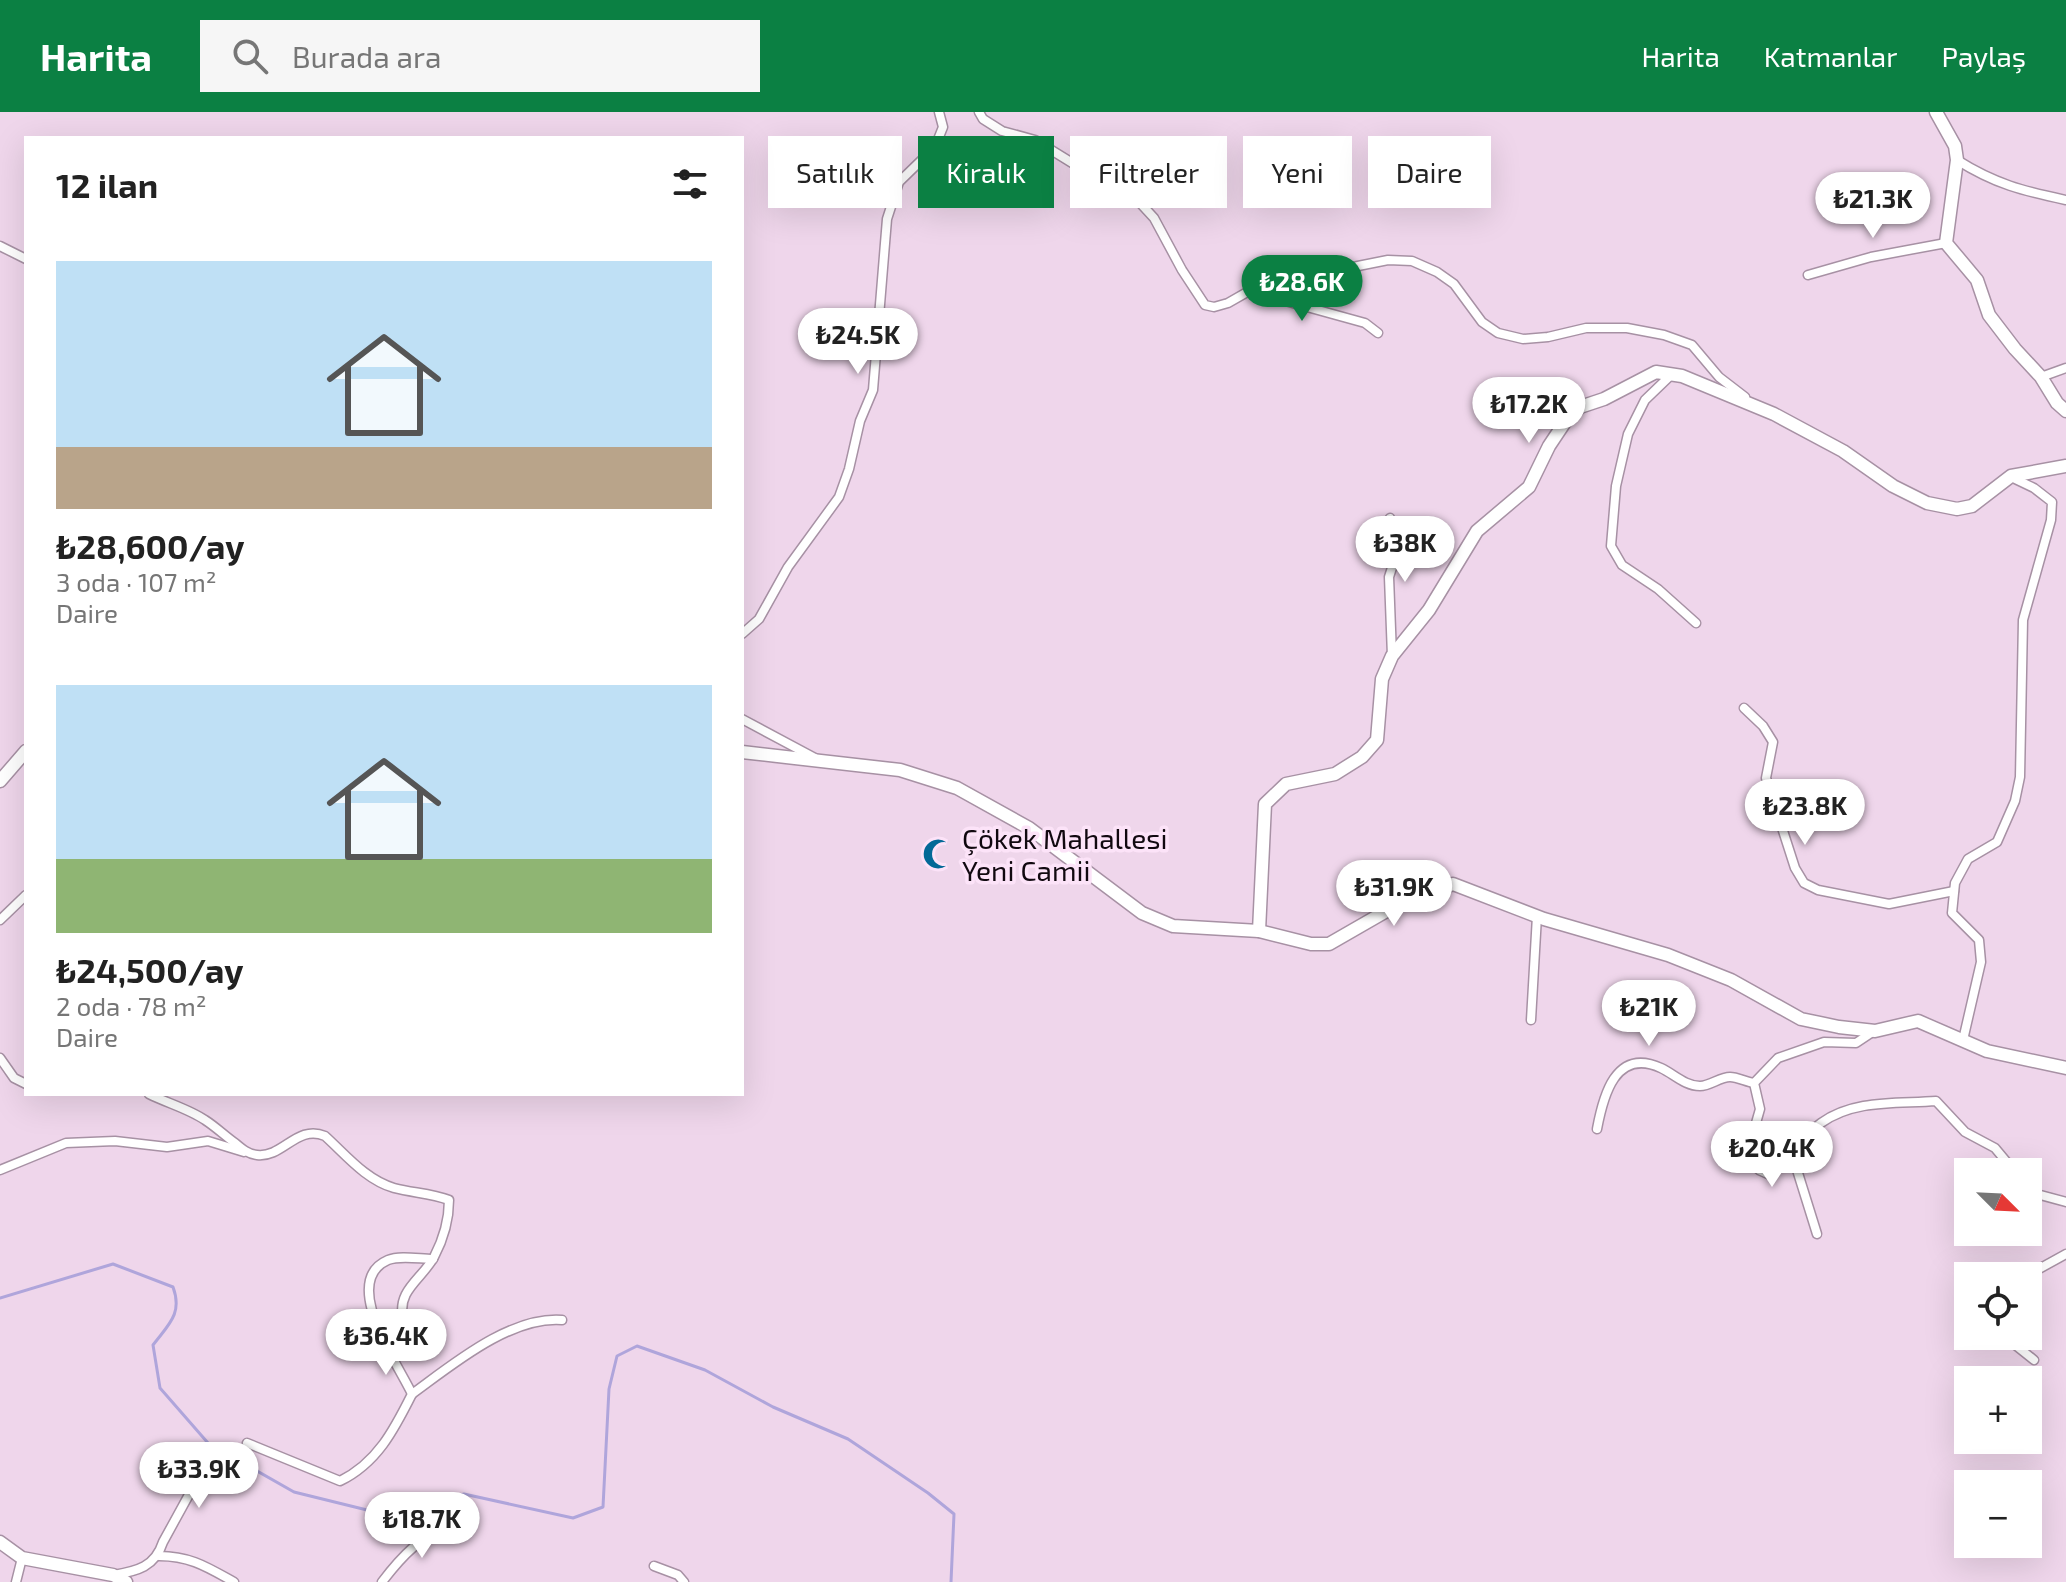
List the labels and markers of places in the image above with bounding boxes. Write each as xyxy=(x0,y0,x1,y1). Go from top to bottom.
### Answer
pin: ₺21.3K xyxy=(1808,172,1938,240)
pin: ₺28.6K xyxy=(1237,255,1367,323)
pin: ₺24.5K xyxy=(793,308,923,376)
pin: ₺17.2K xyxy=(1464,377,1594,445)
pin: ₺38K xyxy=(1358,516,1452,584)
pin: ₺23.8K xyxy=(1740,779,1870,847)
place label: Çökek Mahallesi Yeni Camii xyxy=(962,821,1167,887)
mosque icon: Çökek Mahallesi Yeni Camii xyxy=(921,837,955,871)
pin: ₺31.9K xyxy=(1329,860,1459,928)
pin: ₺21K xyxy=(1602,980,1696,1048)
pin: ₺20.4K xyxy=(1707,1121,1837,1189)
pin: ₺36.4K xyxy=(321,1309,451,1377)
pin: ₺33.9K xyxy=(134,1442,264,1510)
pin: ₺18.7K xyxy=(357,1492,487,1560)

